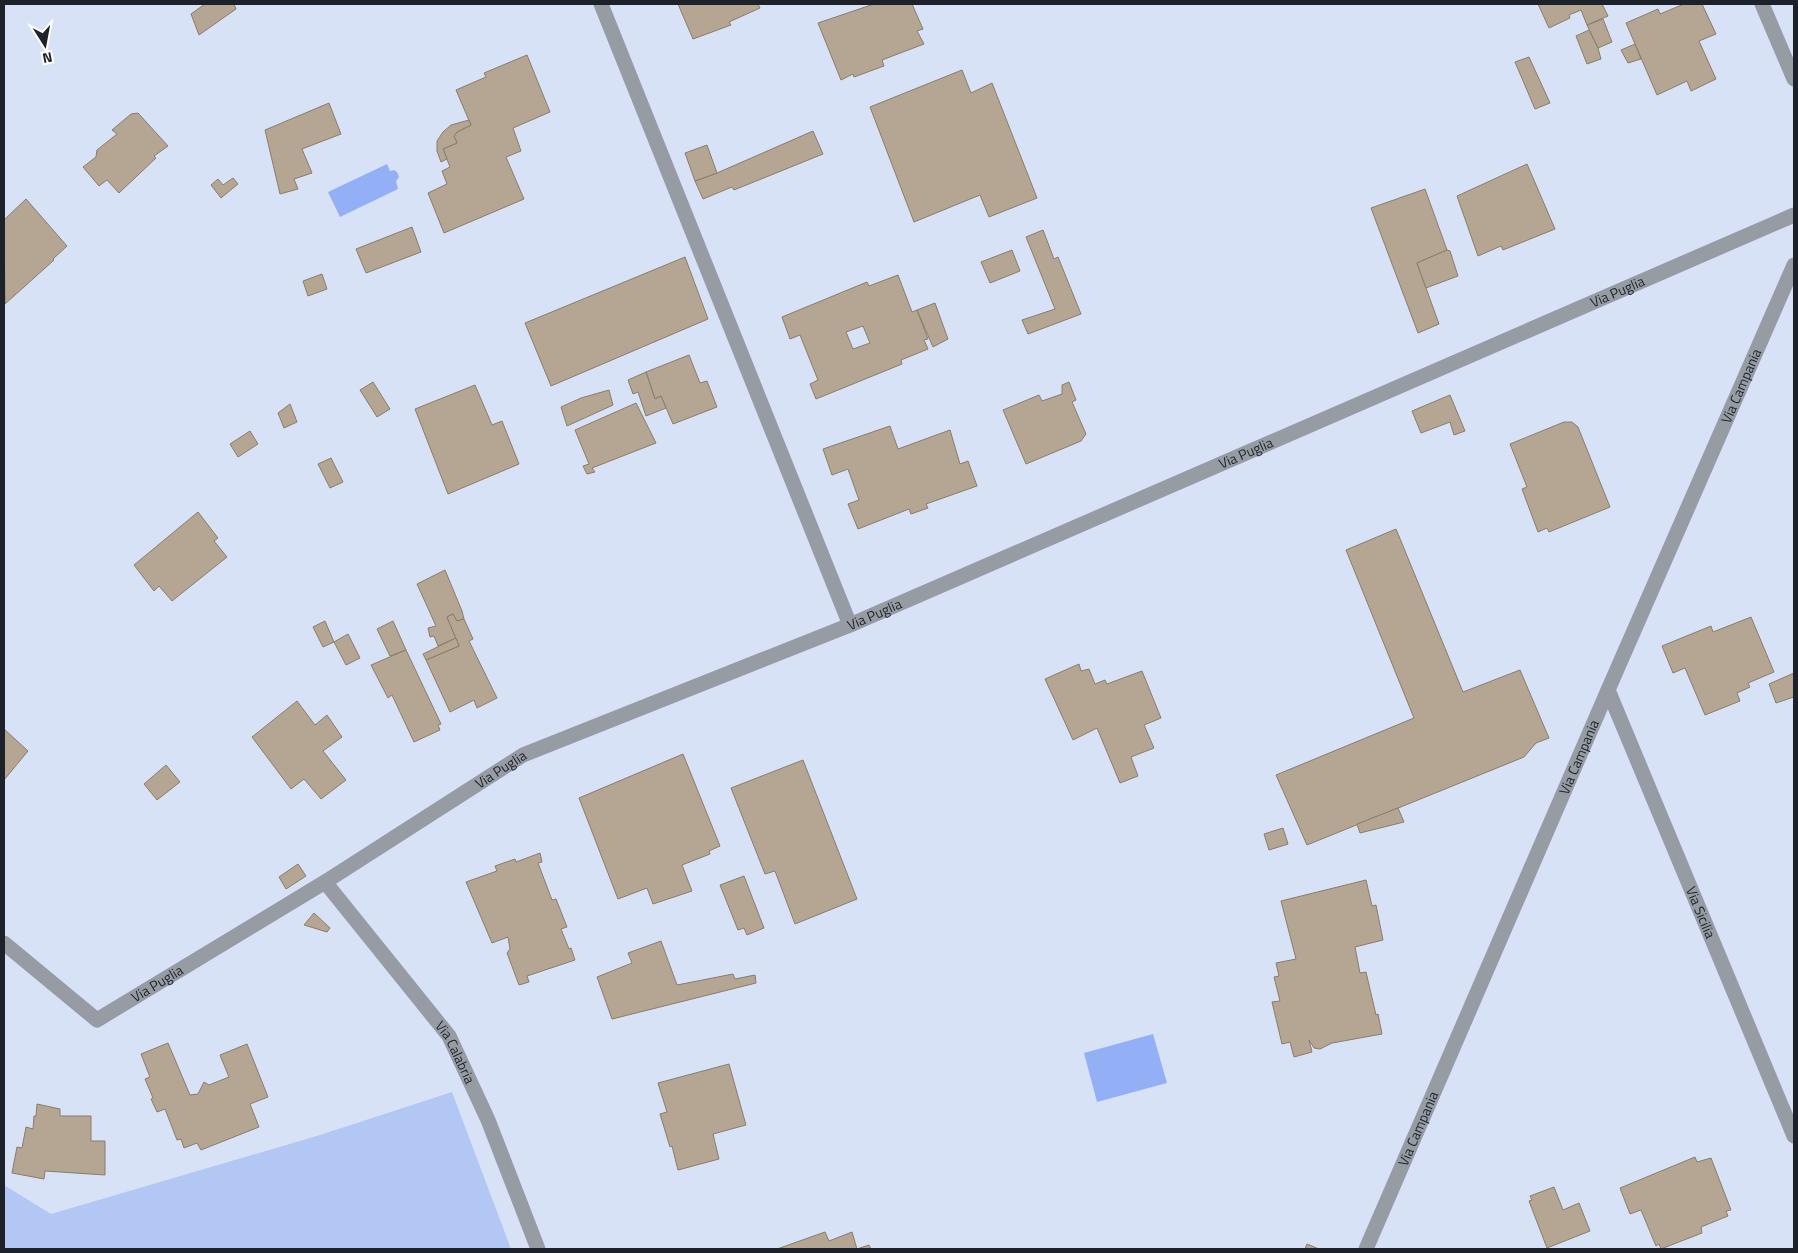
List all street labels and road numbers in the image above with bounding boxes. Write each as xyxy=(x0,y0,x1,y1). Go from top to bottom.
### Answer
street label: Via Puglia xyxy=(1587,270,1648,312)
street label: Via Campania xyxy=(1715,345,1766,427)
street label: Via Puglia xyxy=(1215,431,1276,474)
street label: Via Puglia xyxy=(844,593,905,635)
street label: Via Campania xyxy=(1553,716,1604,798)
street label: Via Puglia xyxy=(471,744,530,793)
street label: Via Sicilia xyxy=(1681,883,1721,941)
street label: Via Puglia xyxy=(127,959,187,1007)
street label: Via Calabria xyxy=(431,1016,481,1087)
street label: Via Campania xyxy=(1392,1088,1443,1169)

